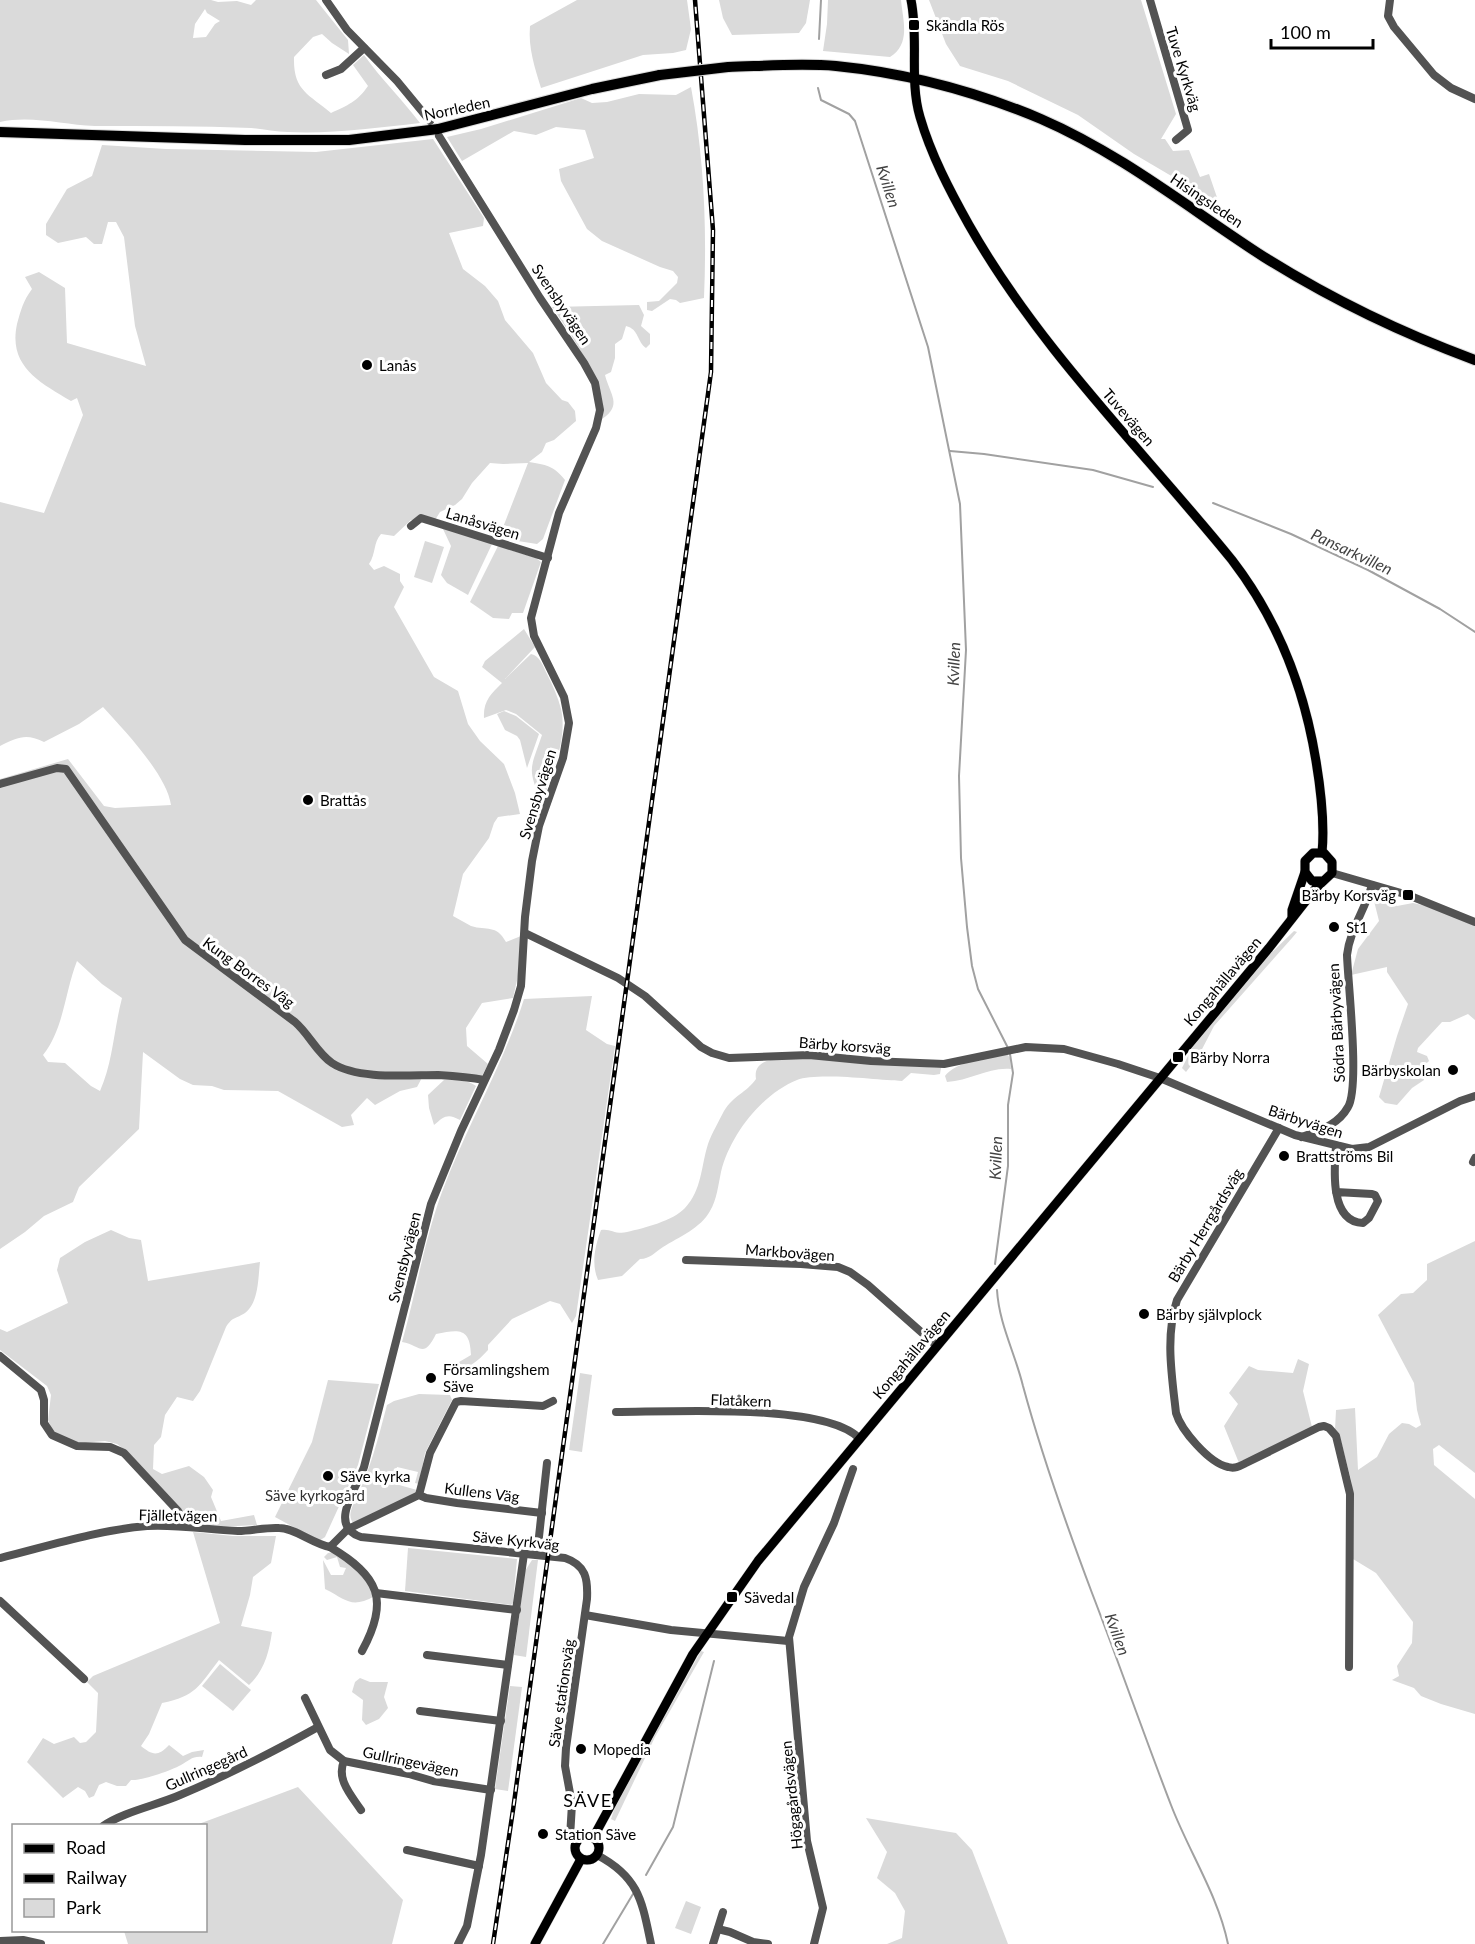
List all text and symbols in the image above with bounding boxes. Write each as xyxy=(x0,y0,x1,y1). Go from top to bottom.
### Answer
scale bar xyxy=(1271,12,1373,50)
place label: Skändla Rös xyxy=(926,16,1005,34)
marker: Skändla Rös xyxy=(907,18,921,32)
text: 100 m xyxy=(1280,21,1331,43)
street label: Tuve Kyrkväg xyxy=(1163,24,1205,114)
street label: Norrleden xyxy=(422,92,492,124)
water label: Kvillen xyxy=(873,162,905,210)
street label: Hisingsleden xyxy=(1167,169,1247,231)
street label: Svensbyvägen xyxy=(529,260,595,348)
place label: Lanås xyxy=(379,356,416,374)
marker: Lanås xyxy=(360,358,374,372)
street label: Tuvevägen xyxy=(1099,385,1159,449)
street label: Lanåsvägen xyxy=(444,503,522,543)
water label: Pansarkvillen xyxy=(1308,524,1396,578)
water label: Kvillen xyxy=(943,642,963,686)
street label: Svensbyvägen xyxy=(515,747,559,841)
place label: Brattås xyxy=(320,791,366,809)
marker: Brattås xyxy=(301,793,315,807)
place label: Bärby Korsväg xyxy=(1302,886,1396,904)
marker: Bärby Korsväg xyxy=(1401,888,1415,902)
place label: St1 xyxy=(1346,918,1368,936)
marker: St1 xyxy=(1327,920,1341,934)
street label: Kung Borres Väg xyxy=(200,933,298,1011)
street label: Kongahällavägen xyxy=(1180,933,1264,1029)
street label: Södra Bärbyvägen xyxy=(1324,963,1348,1083)
street label: Bärby korsväg xyxy=(798,1033,892,1057)
place label: Bärby Norra xyxy=(1190,1048,1270,1066)
marker: Bärby Norra xyxy=(1171,1050,1185,1064)
place label: Bärbyskolan xyxy=(1361,1061,1441,1079)
marker: Bärbyskolan xyxy=(1446,1063,1460,1077)
street label: Bärbyvägen xyxy=(1266,1100,1346,1142)
water label: Kvillen xyxy=(985,1136,1005,1180)
place label: Brattströms Bil xyxy=(1296,1147,1393,1165)
marker: Brattströms Bil xyxy=(1277,1149,1291,1163)
street label: Bärby Herrgårdsväg xyxy=(1164,1165,1246,1285)
street label: Svensbyvägen xyxy=(384,1210,424,1304)
street label: Markbovägen xyxy=(745,1240,835,1264)
place label: Bärby självplock xyxy=(1156,1305,1262,1323)
street label: Kongahällavägen xyxy=(869,1306,953,1402)
marker: Bärby självplock xyxy=(1137,1307,1151,1321)
place label: Församlingshem Säve xyxy=(443,1360,549,1395)
marker: Församlingshem Säve xyxy=(424,1371,438,1385)
street label: Flatåkern xyxy=(710,1390,772,1410)
place label: Säve kyrka xyxy=(340,1467,411,1485)
marker: Säve kyrka xyxy=(321,1469,335,1483)
street label: Kullens Väg xyxy=(443,1478,521,1506)
park label: Säve kyrkogård xyxy=(265,1486,365,1504)
street label: Fjälletvägen xyxy=(138,1505,218,1525)
street label: Säve Kyrkväg xyxy=(472,1526,561,1554)
place label: Sävedal xyxy=(744,1588,794,1606)
marker: Sävedal xyxy=(725,1590,739,1604)
water label: Kvillen xyxy=(1102,1610,1134,1658)
street label: Säve stationsväg xyxy=(544,1637,578,1748)
place label: Mopedia xyxy=(593,1740,651,1758)
street label: Högagårdsvägen xyxy=(776,1740,806,1850)
street label: Gullringegård xyxy=(162,1742,250,1794)
street label: Gullringevägen xyxy=(361,1742,461,1780)
marker: Mopedia xyxy=(574,1742,588,1756)
district label: SÄVE xyxy=(563,1789,613,1811)
legend xyxy=(12,1824,207,1932)
place label: Station Säve xyxy=(555,1825,636,1843)
marker: Station Säve xyxy=(536,1827,550,1841)
text: Road xyxy=(66,1836,106,1858)
text: Railway xyxy=(66,1866,127,1888)
text: Park xyxy=(66,1896,102,1918)

